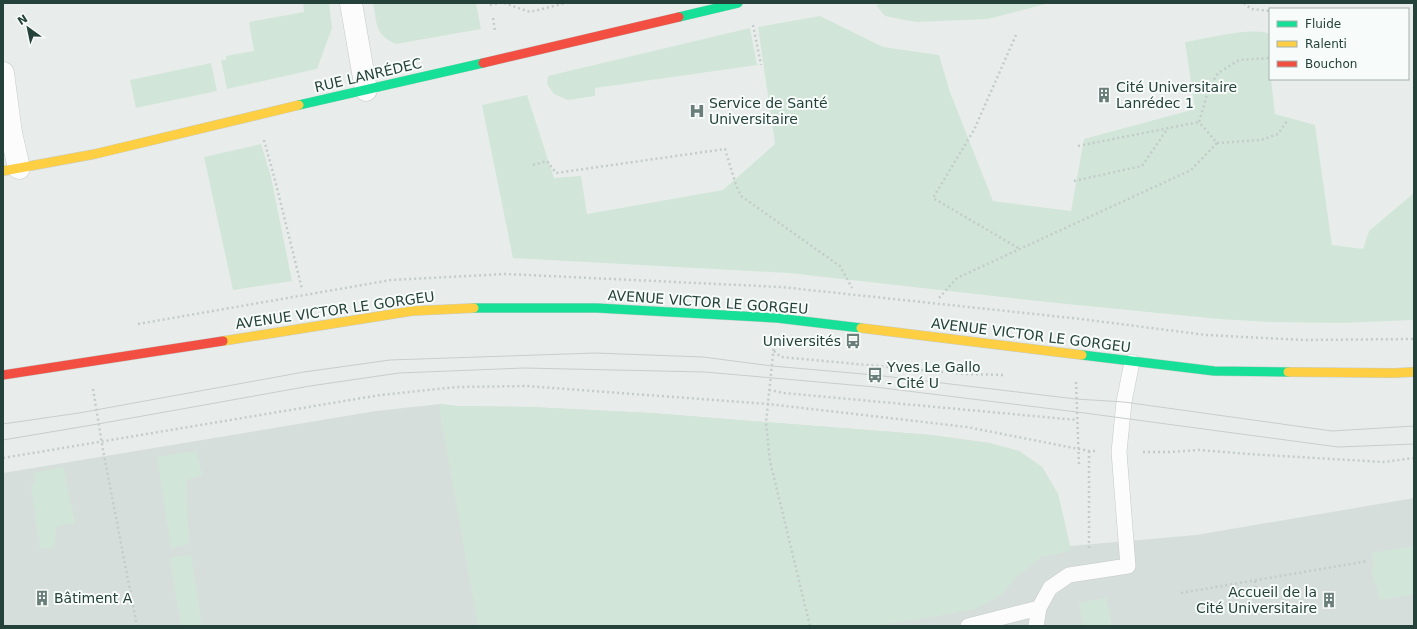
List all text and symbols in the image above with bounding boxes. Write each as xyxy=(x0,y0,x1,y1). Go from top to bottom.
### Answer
north arrow xyxy=(8,8,48,48)
legend xyxy=(1269,8,1409,80)
text: N xyxy=(15,12,30,28)
text: Fluide xyxy=(1305,17,1341,31)
text: Ralenti xyxy=(1305,37,1347,51)
street label: RUE LANRÉDEC xyxy=(313,55,423,95)
text: Bouchon xyxy=(1305,57,1357,71)
place label: Cité Universitaire Lanrédec 1 xyxy=(1116,79,1237,111)
building icon: Cité Universitaire Lanrédec 1 xyxy=(1095,86,1113,104)
place label: Service de Santé Universitaire xyxy=(709,95,828,127)
hospital icon: Service de Santé Universitaire xyxy=(688,102,706,120)
street label: AVENUE VICTOR LE GORGEU xyxy=(607,287,809,317)
street label: AVENUE VICTOR LE GORGEU xyxy=(234,288,436,332)
street label: AVENUE VICTOR LE GORGEU xyxy=(930,315,1132,355)
bus stop icon: Universités xyxy=(844,332,862,350)
place label: Universités xyxy=(763,333,841,349)
place label: Yves Le Gallo - Cité U xyxy=(886,359,981,391)
bus stop icon: Yves Le Gallo - Cité U xyxy=(866,366,884,384)
place label: Accueil de la Cité Universitaire xyxy=(1196,584,1317,616)
building icon: Bâtiment A xyxy=(33,589,51,607)
place label: Bâtiment A xyxy=(54,590,133,606)
building icon: Accueil de la Cité Universitaire xyxy=(1320,591,1338,609)

